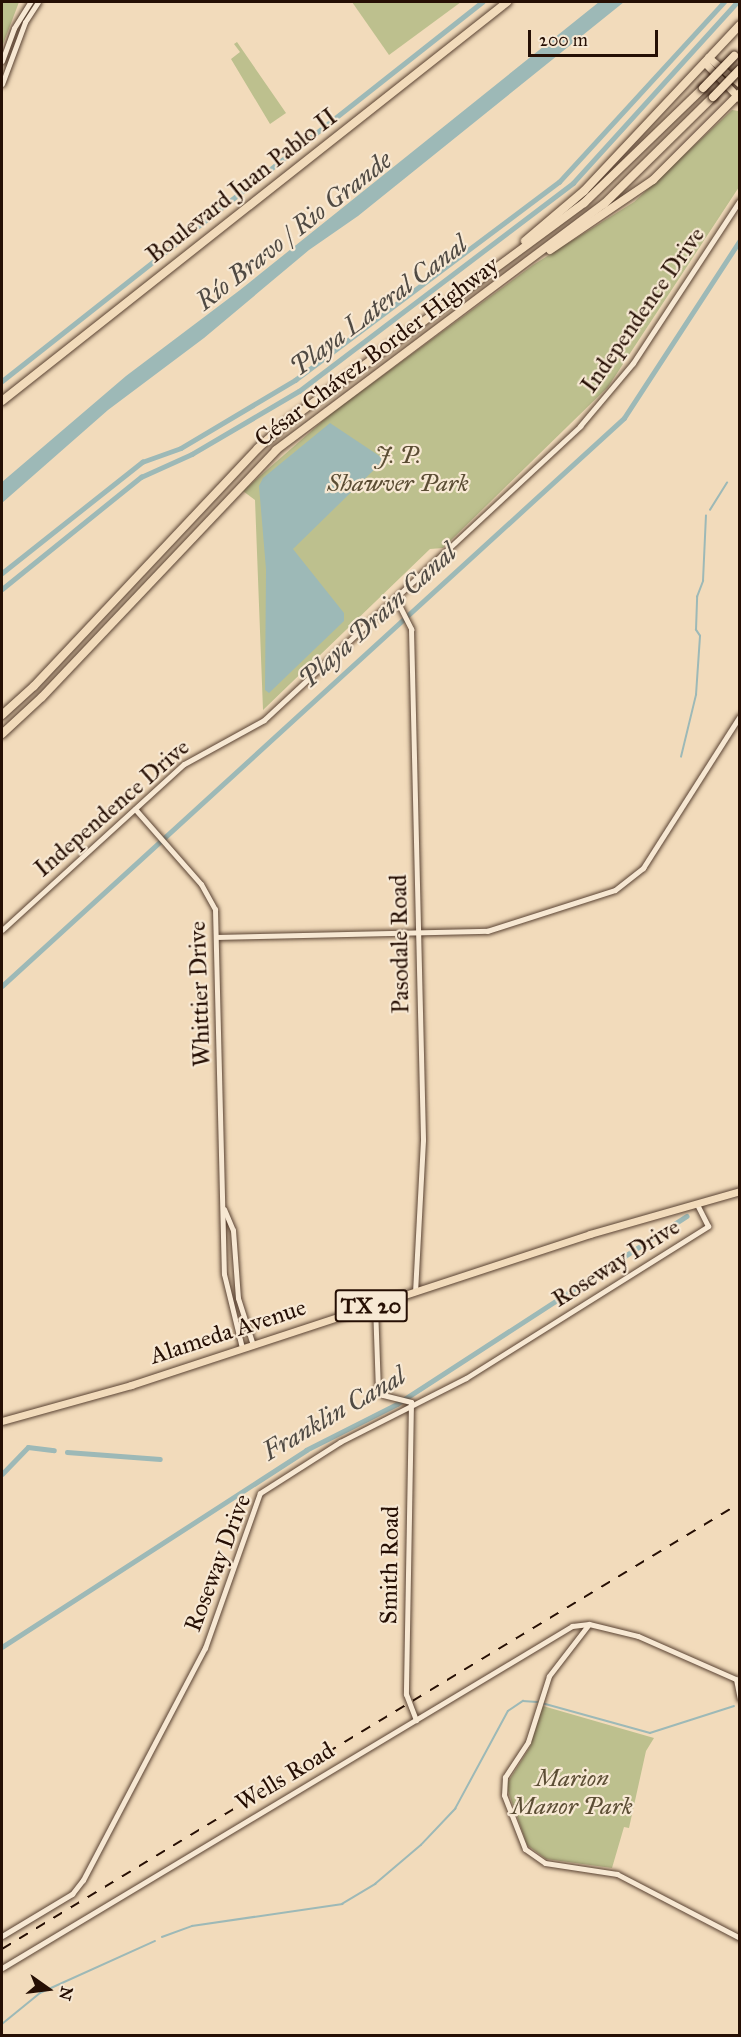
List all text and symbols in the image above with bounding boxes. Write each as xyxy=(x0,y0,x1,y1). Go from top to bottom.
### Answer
scale bar xyxy=(531,18,662,56)
text: 200 m xyxy=(539,29,588,51)
street label: Boulevard Juan Pablo II xyxy=(141,102,343,270)
water label: Río Bravo / Rio Grande xyxy=(190,145,398,317)
street label: Independence Drive xyxy=(575,221,711,399)
water label: Playa Lateral Canal xyxy=(284,229,474,383)
street label: César Chávez Border Highway xyxy=(249,251,505,453)
park label: J. P. Shawver Park xyxy=(327,442,469,498)
water label: Playa Drain Canal xyxy=(293,537,463,695)
street label: Independence Drive xyxy=(29,733,195,883)
street label: Pasodale Road xyxy=(384,874,416,1014)
street label: Whittier Drive xyxy=(183,921,217,1067)
street label: Roseway Drive xyxy=(547,1212,685,1314)
road number: TX 20 xyxy=(334,1287,409,1325)
street label: Alameda Avenue xyxy=(146,1293,310,1371)
water label: Franklin Canal xyxy=(257,1360,411,1468)
street label: Roseway Drive xyxy=(179,1490,257,1636)
street label: Smith Road xyxy=(375,1505,405,1625)
street label: Wells Road xyxy=(231,1736,339,1818)
park label: Marion Manor Park xyxy=(511,1765,633,1821)
north arrow xyxy=(18,1959,78,2019)
text: N xyxy=(55,1985,77,2002)

